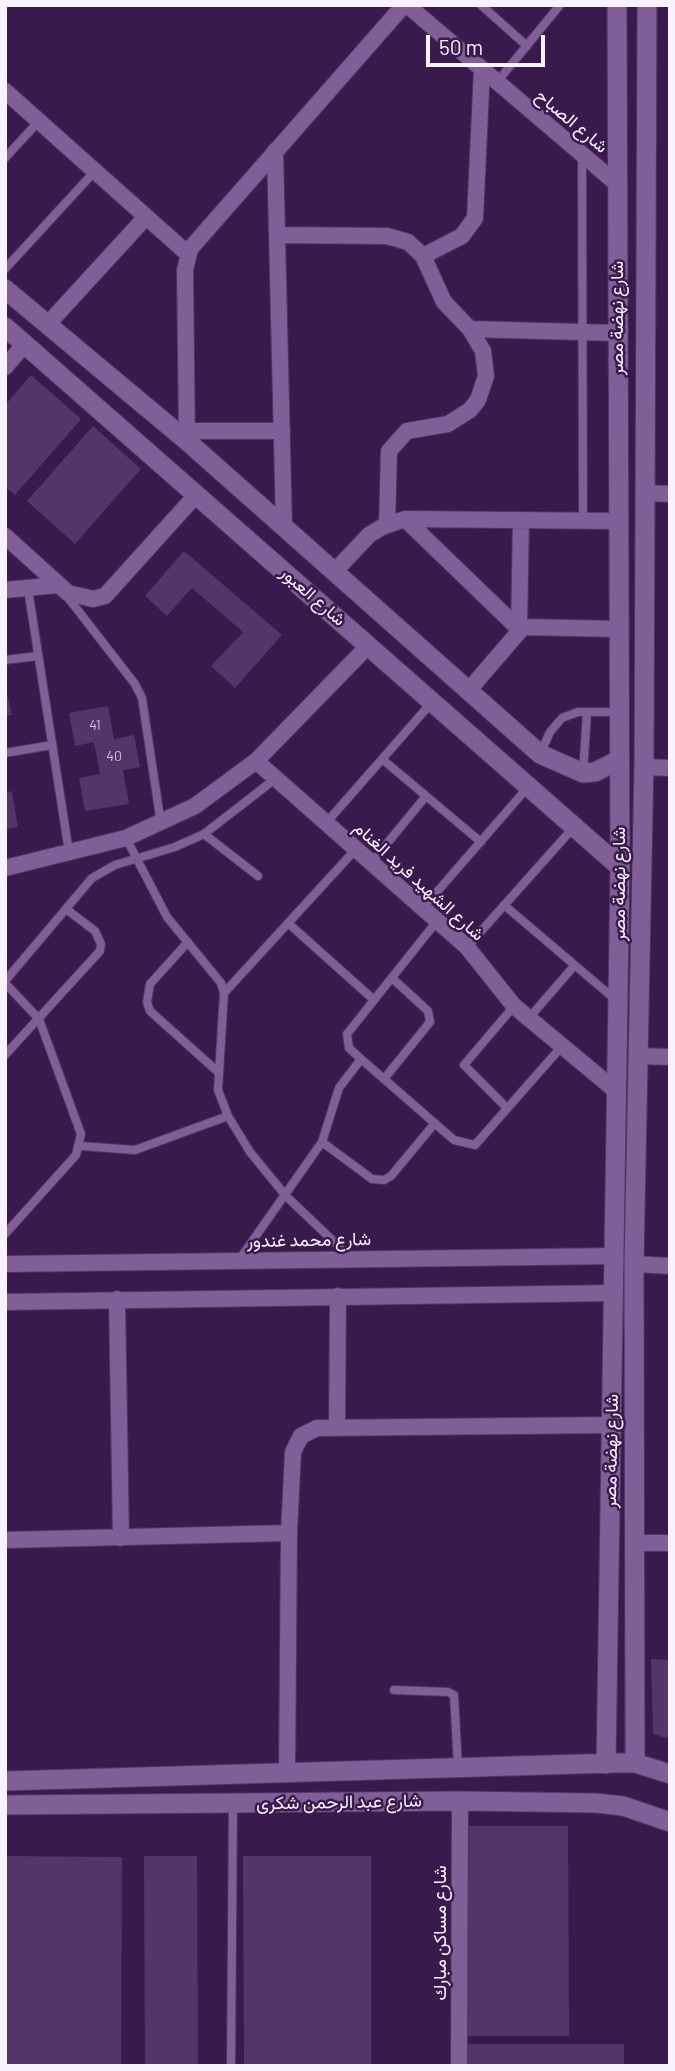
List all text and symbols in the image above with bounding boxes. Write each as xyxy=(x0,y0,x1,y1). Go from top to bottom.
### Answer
scale bar xyxy=(430,21,549,65)
text: 50 m xyxy=(439,34,483,59)
street label: شارع الصباح xyxy=(531,85,613,157)
street label: شارع نهضة مصر xyxy=(606,261,628,375)
street label: شارع العبور xyxy=(276,562,350,630)
house number: 41 xyxy=(89,717,101,733)
house number: 40 xyxy=(106,748,122,764)
street label: شارع الشهيد فريد الغنام xyxy=(349,817,489,945)
street label: شارع نهضة مصر xyxy=(608,827,630,941)
street label: شارع محمد غندور xyxy=(247,1228,371,1252)
street label: شارع نهضة مصر xyxy=(599,1394,623,1508)
street label: شارع عبد الرحمن شكرى xyxy=(256,1790,422,1814)
street label: شارع مساكن مبارك xyxy=(429,1865,451,2001)

